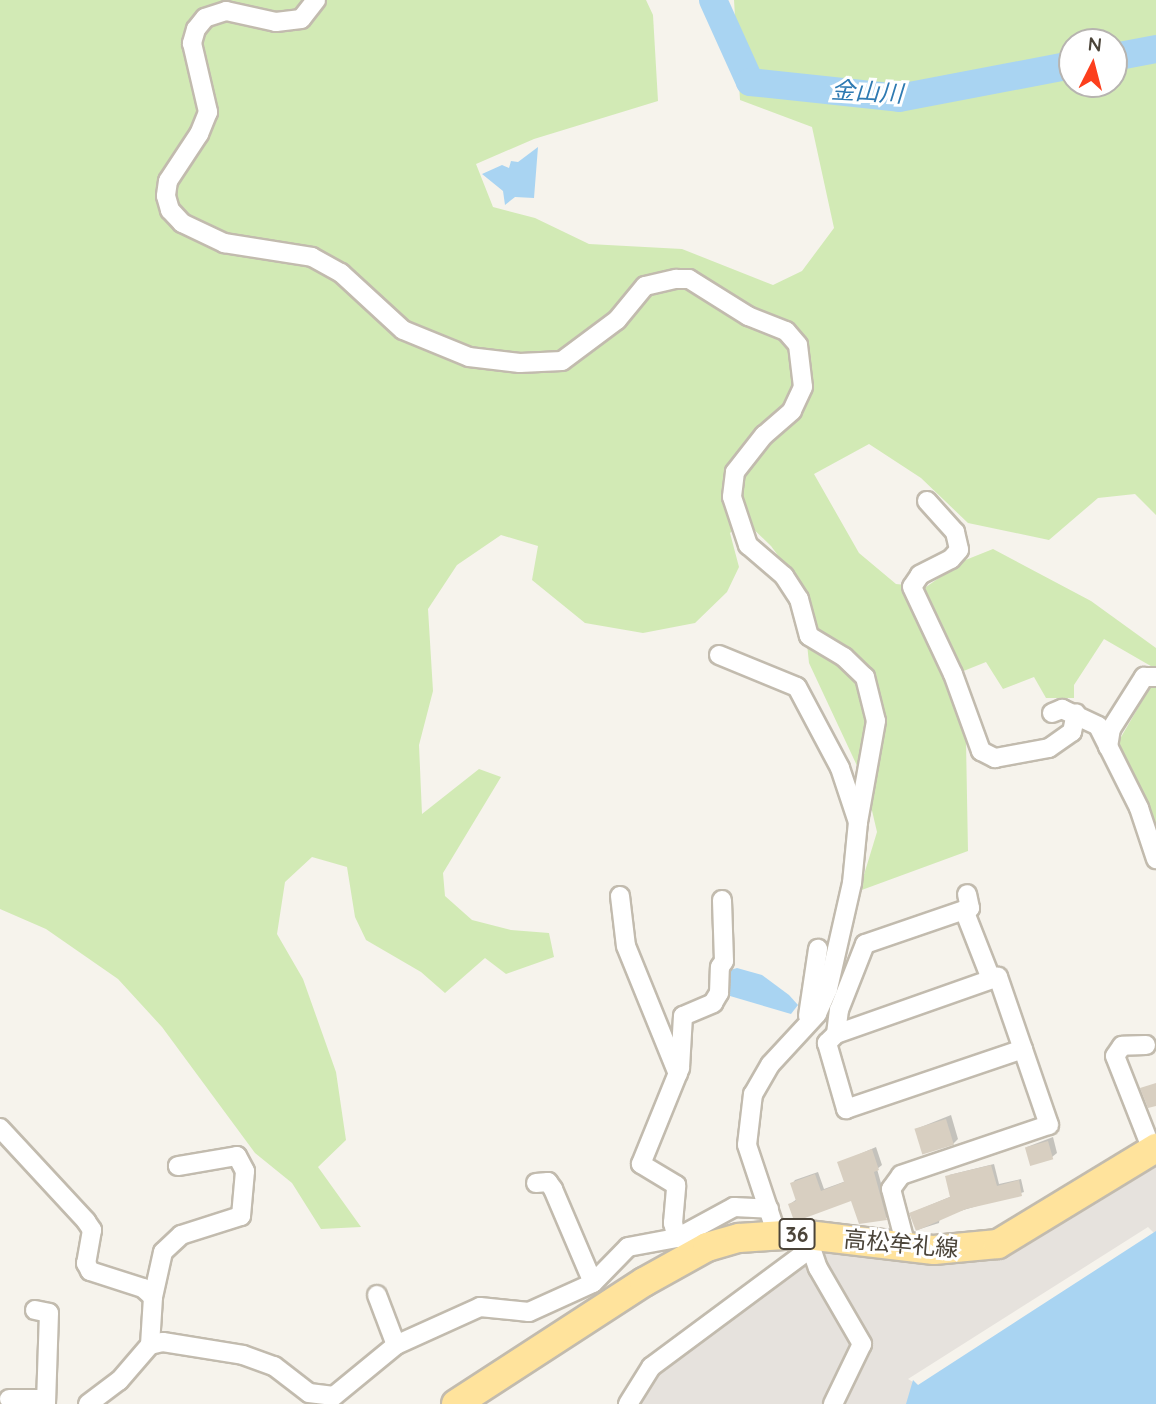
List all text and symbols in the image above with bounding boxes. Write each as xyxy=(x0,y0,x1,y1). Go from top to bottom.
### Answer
north arrow xyxy=(1058,28,1128,98)
text: N xyxy=(1087,31,1103,57)
water label: 金山川 xyxy=(830,76,904,108)
road number: 36 xyxy=(778,1216,816,1252)
street label: 高松牟礼線 xyxy=(843,1225,959,1263)

